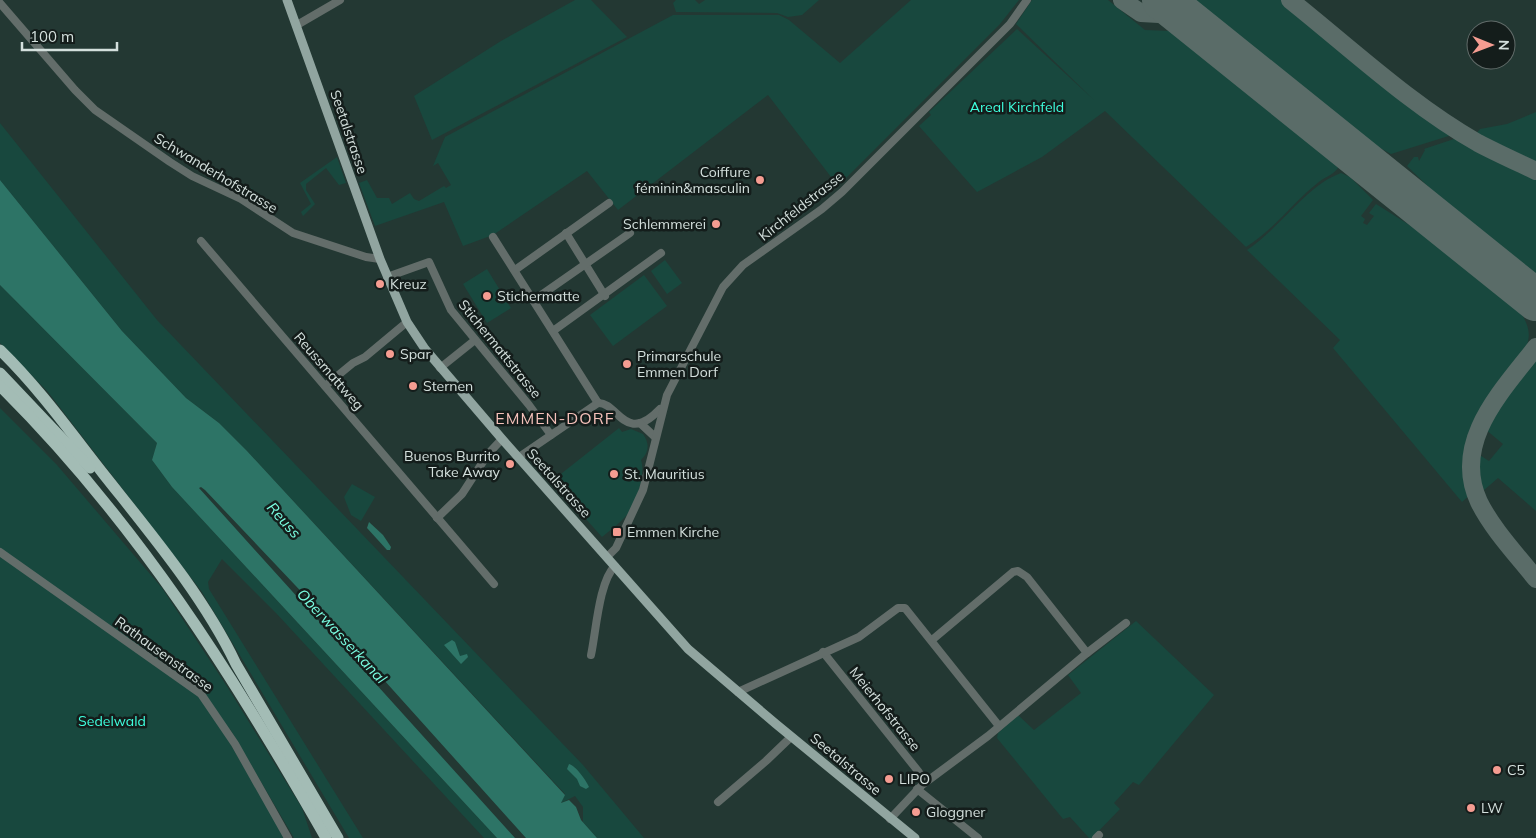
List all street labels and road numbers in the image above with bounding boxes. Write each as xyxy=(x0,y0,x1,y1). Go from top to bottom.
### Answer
street label: Seetalstrasse xyxy=(326,88,372,176)
street label: Schwanderhofstrasse xyxy=(151,129,281,217)
street label: Kirchfeldstrasse xyxy=(755,167,847,245)
street label: Stichermattstrasse xyxy=(455,296,545,402)
street label: Reussmattweg xyxy=(290,328,368,414)
street label: Seetalstrasse xyxy=(523,445,595,521)
street label: Rathausenstrasse xyxy=(111,612,217,696)
street label: Meierhofstrasse xyxy=(846,663,924,755)
street label: Seetalstrasse xyxy=(807,729,885,799)

